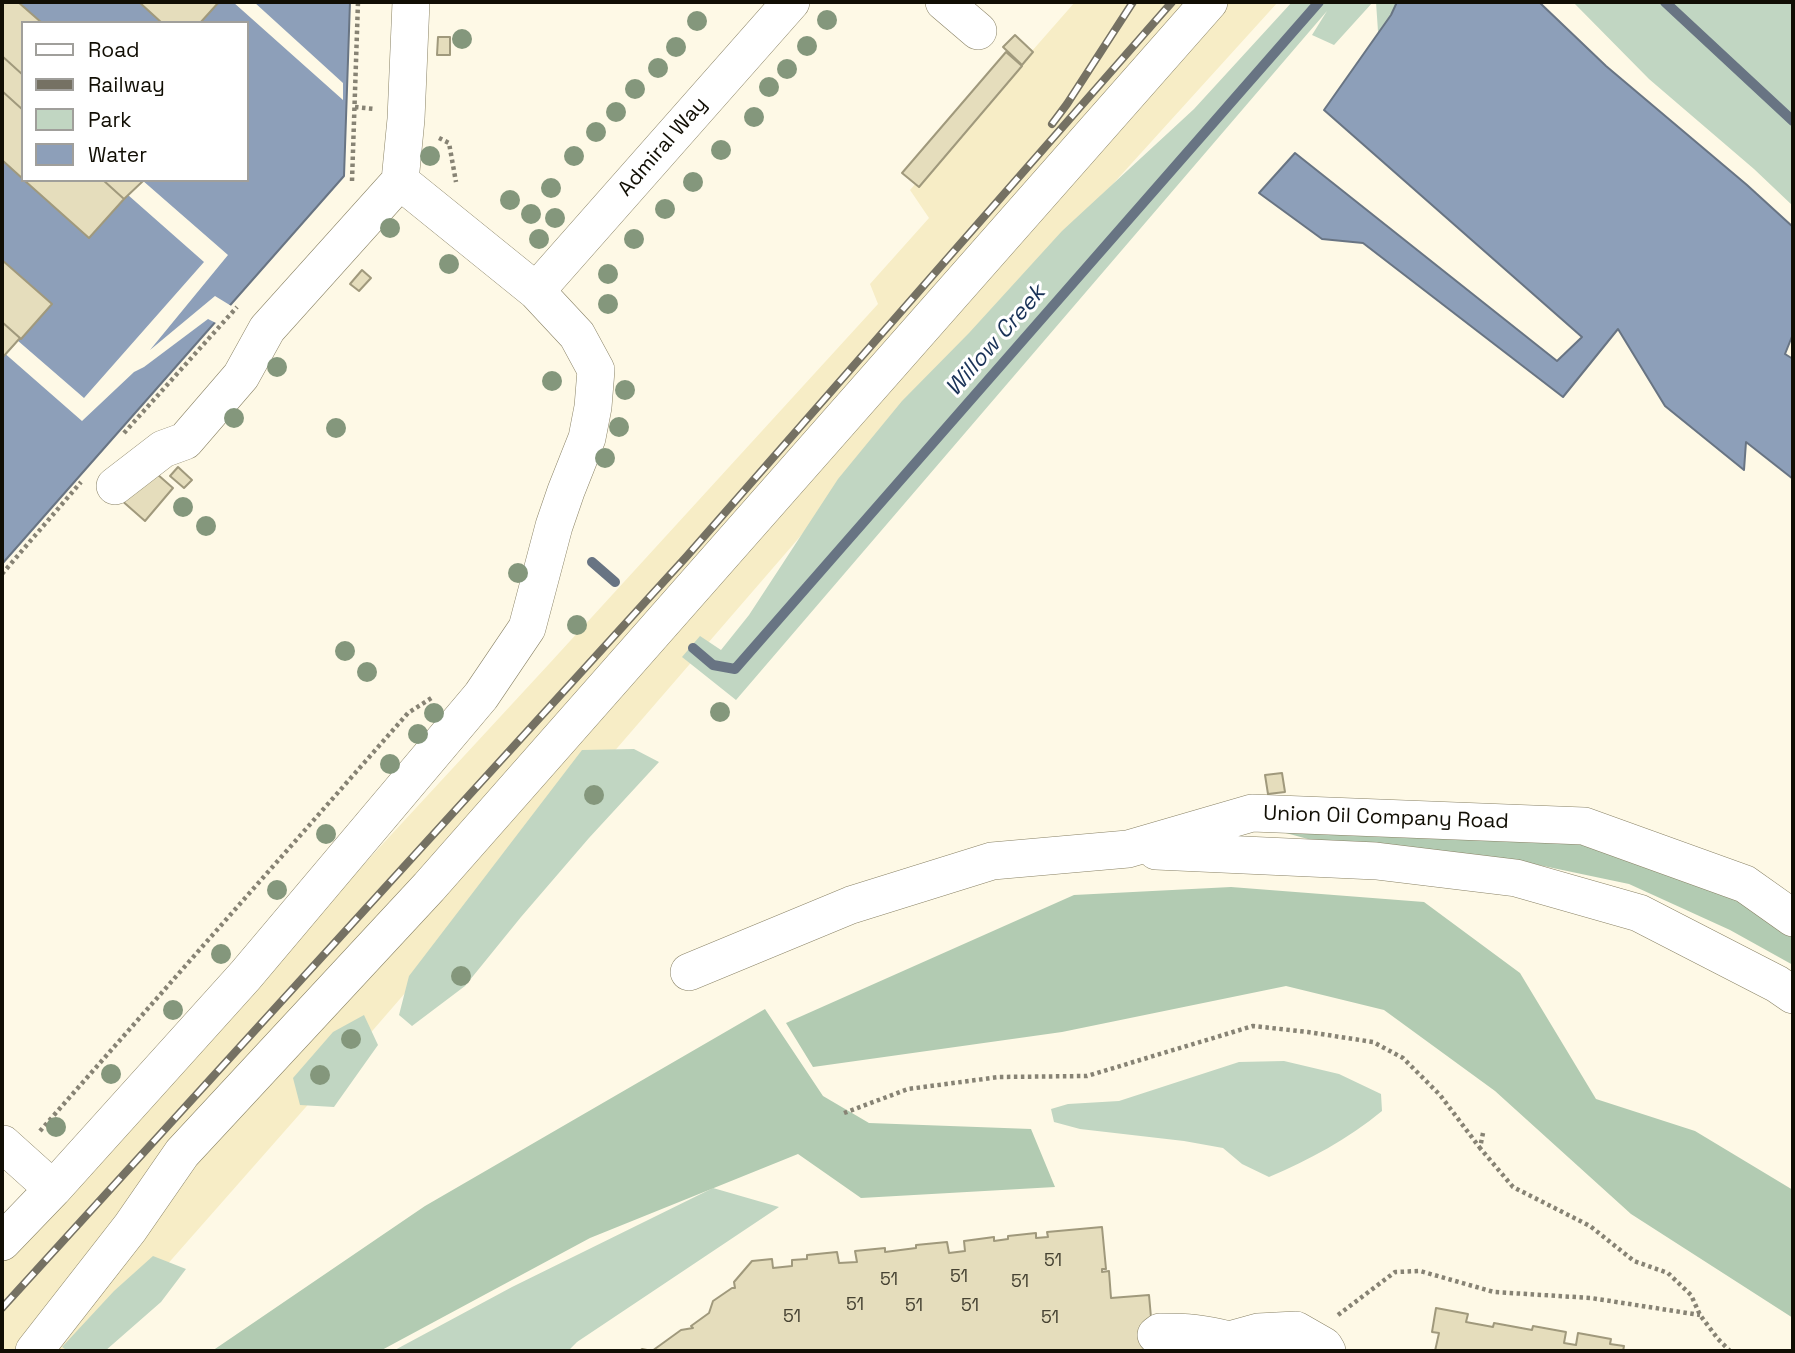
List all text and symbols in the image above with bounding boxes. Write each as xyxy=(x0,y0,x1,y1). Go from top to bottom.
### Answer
legend xyxy=(21,21,248,182)
text: Road xyxy=(88,36,140,63)
text: Railway xyxy=(88,71,165,98)
street label: Admiral Way xyxy=(613,92,713,202)
text: Park xyxy=(88,106,132,133)
text: Water xyxy=(88,141,147,168)
water label: Willow Creek xyxy=(940,280,1052,402)
street label: Union Oil Company Road xyxy=(1263,801,1509,835)
house number: 51 xyxy=(1044,1250,1062,1272)
house number: 51 xyxy=(950,1266,968,1288)
house number: 51 xyxy=(880,1269,898,1291)
house number: 51 xyxy=(1011,1271,1029,1293)
house number: 51 xyxy=(846,1294,864,1316)
house number: 51 xyxy=(905,1295,923,1317)
house number: 51 xyxy=(961,1295,979,1317)
house number: 51 xyxy=(783,1306,801,1328)
house number: 51 xyxy=(1041,1307,1059,1329)

